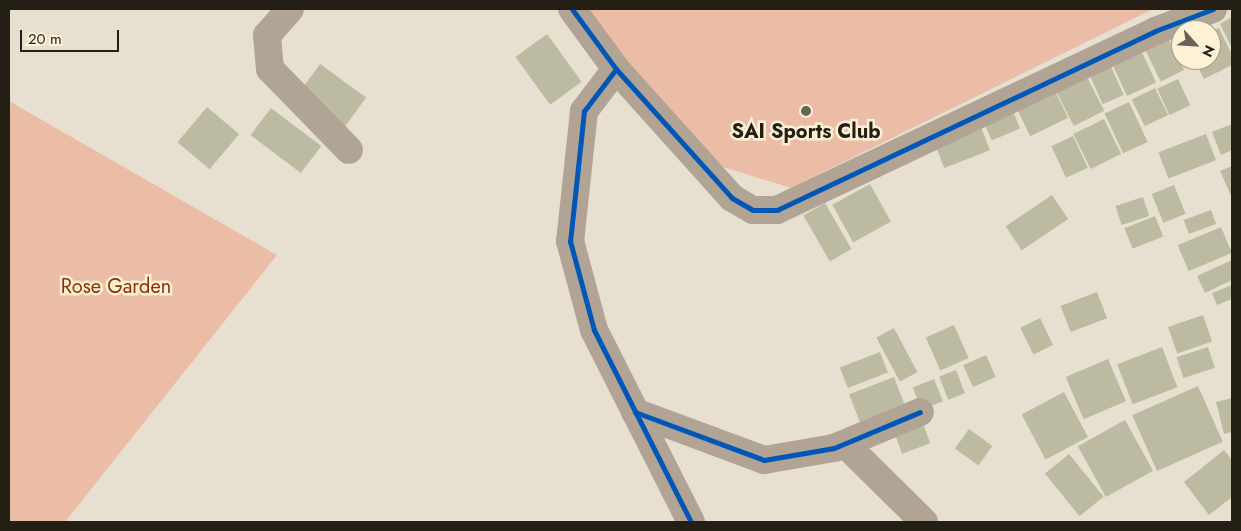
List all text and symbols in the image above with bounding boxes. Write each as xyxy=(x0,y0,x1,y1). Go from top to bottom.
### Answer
scale bar xyxy=(22,20,121,52)
north arrow xyxy=(1171,20,1221,70)
text: 20 m xyxy=(28,28,62,50)
text: N xyxy=(1197,42,1220,61)
marker: SAI Sports Club xyxy=(800,105,812,117)
place label: SAI Sports Club xyxy=(731,119,881,143)
park label: Rose Garden xyxy=(61,274,171,298)

